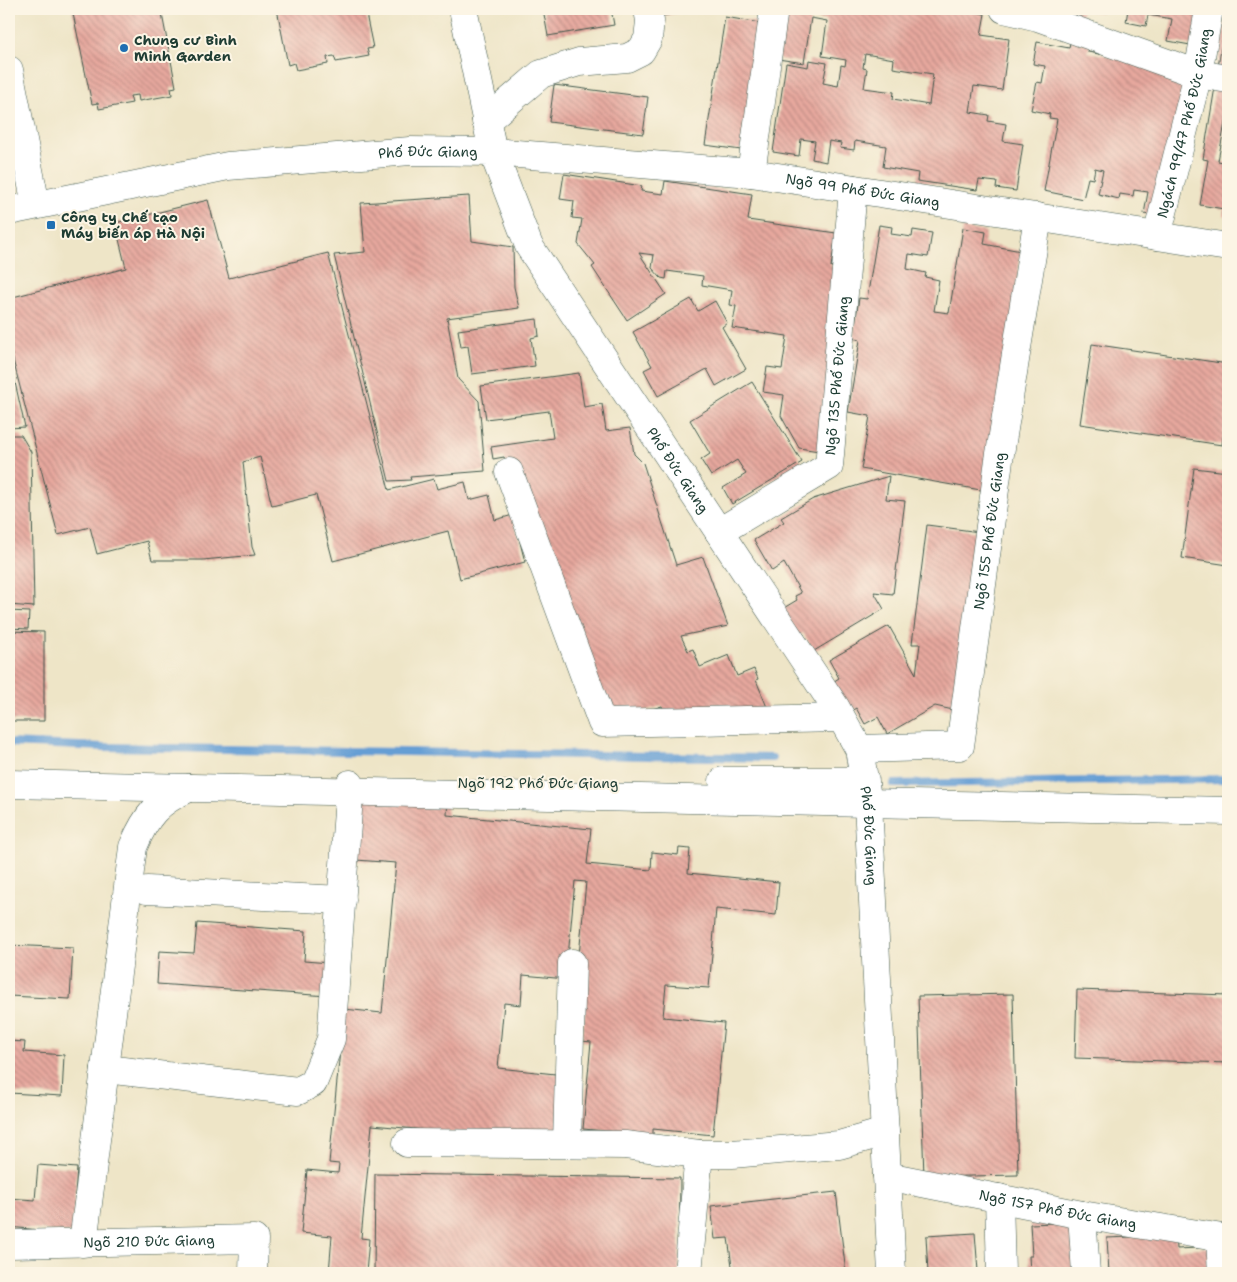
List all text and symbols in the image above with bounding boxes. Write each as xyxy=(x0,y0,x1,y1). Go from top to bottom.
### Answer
street label: Ngách 99/47 Phố Đức Giang xyxy=(1153,27,1215,220)
place label: Chung cư Bình Minh Garden xyxy=(134,31,237,65)
marker: Chung cư Bình Minh Garden xyxy=(118,42,130,54)
street label: Phố Đức Giang xyxy=(377,142,478,163)
street label: Ngõ 99 Phố Đức Giang xyxy=(784,169,941,211)
place label: Công ty Chế tạo Máy biến áp Hà Nội xyxy=(61,208,205,242)
marker: Công ty Chế tạo Máy biến áp Hà Nội xyxy=(45,219,57,231)
street label: Ngõ 135 Phố Đức Giang xyxy=(821,295,853,456)
street label: Phố Đức Giang xyxy=(643,424,713,517)
street label: Ngõ 155 Phố Đức Giang xyxy=(970,451,1009,611)
street label: Ngõ 192 Phố Đức Giang xyxy=(458,774,618,792)
street label: Phố Đức Giang xyxy=(856,785,881,886)
street label: Ngõ 157 Phố Đức Giang xyxy=(977,1186,1138,1233)
street label: Ngõ 210 Đức Giang xyxy=(83,1231,215,1251)

